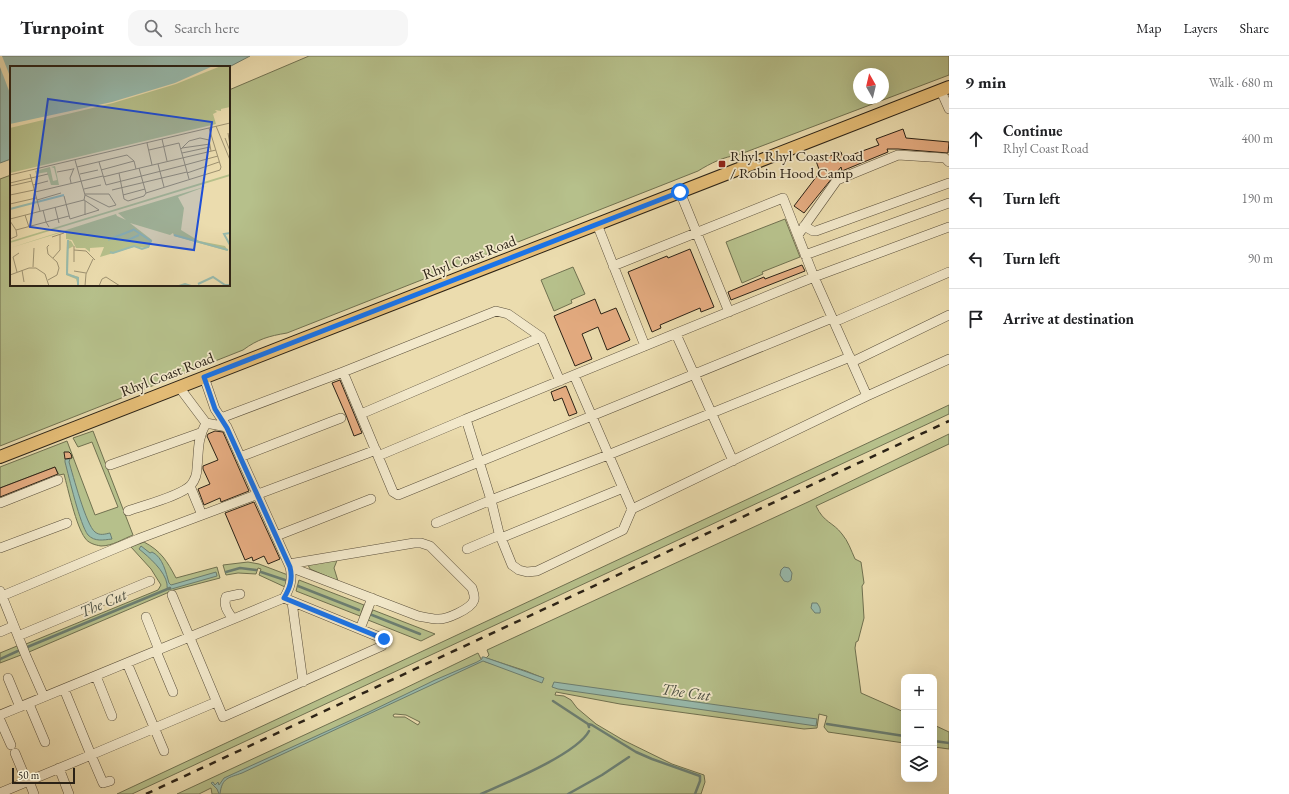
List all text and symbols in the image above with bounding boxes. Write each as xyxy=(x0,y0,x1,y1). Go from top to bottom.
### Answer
search box xyxy=(128,10,408,46)
text: Turnpoint xyxy=(20,15,104,40)
icon: search xyxy=(142,17,164,39)
text: Search here xyxy=(174,18,239,37)
text: Map xyxy=(1136,19,1161,37)
text: Layers xyxy=(1183,19,1218,37)
text: Share xyxy=(1240,19,1269,37)
inset map xyxy=(10,66,230,286)
north arrow xyxy=(853,68,889,104)
text: 9 min xyxy=(965,71,1006,93)
text: Walk · 680 m xyxy=(1209,74,1273,91)
text: Continue xyxy=(1003,121,1063,140)
icon: ahead xyxy=(965,128,987,150)
text: 400 m xyxy=(1242,130,1273,147)
text: Rhyl Coast Road xyxy=(1003,140,1089,157)
place label: Rhyl, Rhyl Coast Road / Robin Hood Camp xyxy=(730,146,864,182)
marker: Rhyl, Rhyl Coast Road / Robin Hood Camp xyxy=(717,159,727,169)
route start xyxy=(671,183,689,201)
icon: left xyxy=(965,188,987,210)
text: Turn left xyxy=(1003,189,1060,208)
text: 190 m xyxy=(1242,190,1273,207)
street label: Rhyl Coast Road xyxy=(420,230,519,284)
icon: left xyxy=(965,248,987,270)
text: Turn left xyxy=(1003,249,1060,268)
text: 90 m xyxy=(1248,250,1273,267)
icon: arrive xyxy=(965,308,987,330)
text: Arrive at destination xyxy=(1003,309,1134,328)
street label: Rhyl Coast Road xyxy=(118,347,217,401)
water label: The Cut xyxy=(76,583,131,622)
route end xyxy=(375,630,393,648)
map controls xyxy=(901,674,937,782)
button: + xyxy=(901,674,937,710)
water label: The Cut xyxy=(660,678,713,706)
button: − xyxy=(901,710,937,746)
button: layers xyxy=(901,746,937,782)
scale bar xyxy=(12,766,75,785)
text: 50 m xyxy=(18,768,39,782)

